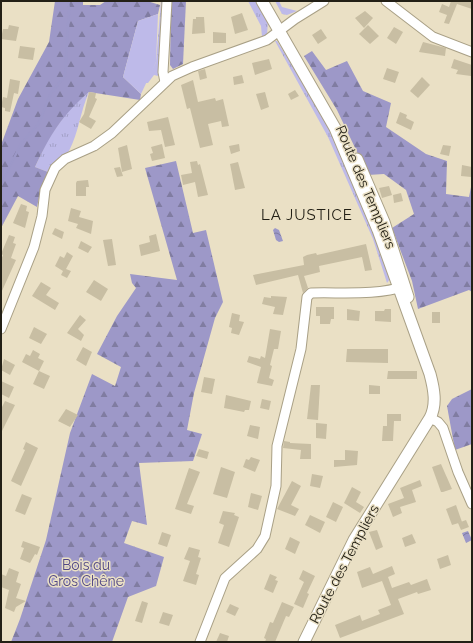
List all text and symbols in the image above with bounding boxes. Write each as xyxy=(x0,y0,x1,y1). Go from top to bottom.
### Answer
street label: Route des Templiers xyxy=(333,123,399,251)
district label: LA JUSTICE xyxy=(261,206,353,224)
street label: Route des Templiers xyxy=(306,502,382,626)
park label: Bois du Gros Chêne xyxy=(48,557,124,589)

